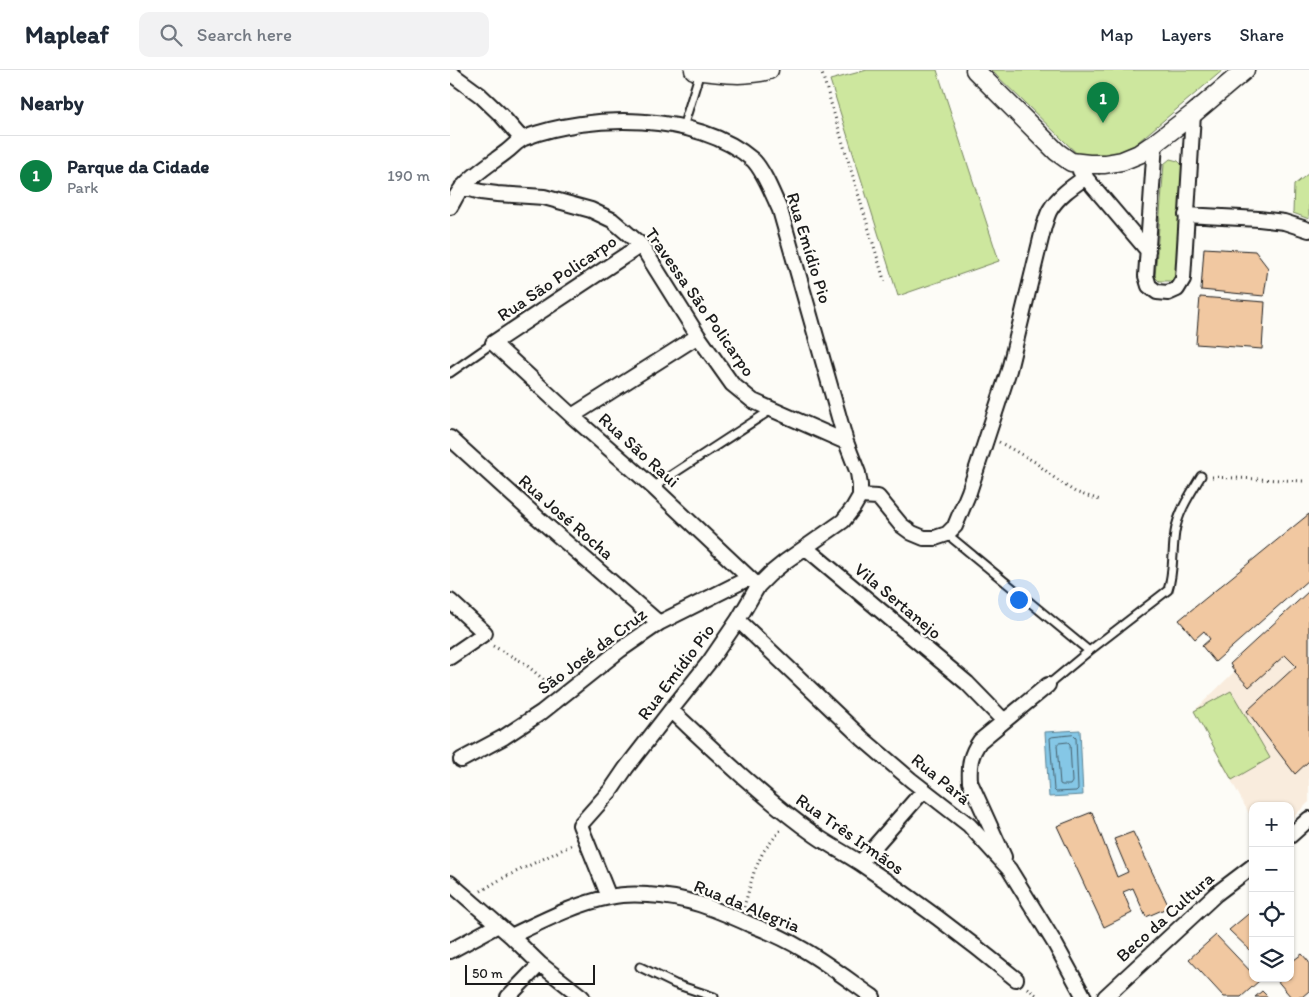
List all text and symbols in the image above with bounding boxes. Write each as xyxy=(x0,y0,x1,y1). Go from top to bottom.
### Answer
search box xyxy=(139,12,489,57)
text: Mapleaf xyxy=(25,20,109,49)
icon: search xyxy=(157,21,185,49)
text: Search here xyxy=(197,23,292,46)
text: Map xyxy=(1100,24,1133,46)
text: Layers xyxy=(1161,24,1211,46)
text: Share xyxy=(1239,24,1284,46)
pin: 1 xyxy=(1087,82,1119,123)
text: Nearby xyxy=(20,90,84,115)
text: Parque da Cidade xyxy=(67,155,209,178)
text: 1 xyxy=(32,166,40,185)
text: 190 m xyxy=(387,166,430,185)
text: Park xyxy=(67,178,98,197)
street label: Rua Emídio Pio xyxy=(782,190,836,306)
street label: Travessa São Policarpo xyxy=(640,223,760,381)
street label: Rua São Policarpo xyxy=(493,230,621,326)
street label: Rua São Raui xyxy=(594,408,684,492)
street label: Rua José Rocha xyxy=(514,470,618,564)
street label: Vila Sertanejo xyxy=(850,558,946,644)
your location xyxy=(1006,587,1032,613)
street label: São José da Cruz xyxy=(533,602,651,699)
street label: Rua Emídio Pio xyxy=(633,619,719,725)
street label: Rua Pará xyxy=(907,748,976,810)
street label: Rua Três Irmãos xyxy=(792,789,908,879)
map controls xyxy=(1249,802,1294,982)
button: + xyxy=(1249,802,1294,847)
button: − xyxy=(1249,847,1294,892)
street label: Beco da Cultura xyxy=(1112,867,1219,967)
street label: Rua da Alegria xyxy=(691,875,804,938)
button: locate xyxy=(1249,892,1294,937)
button: layers xyxy=(1249,937,1294,982)
scale bar xyxy=(465,962,595,985)
text: 50 m xyxy=(472,965,503,982)

